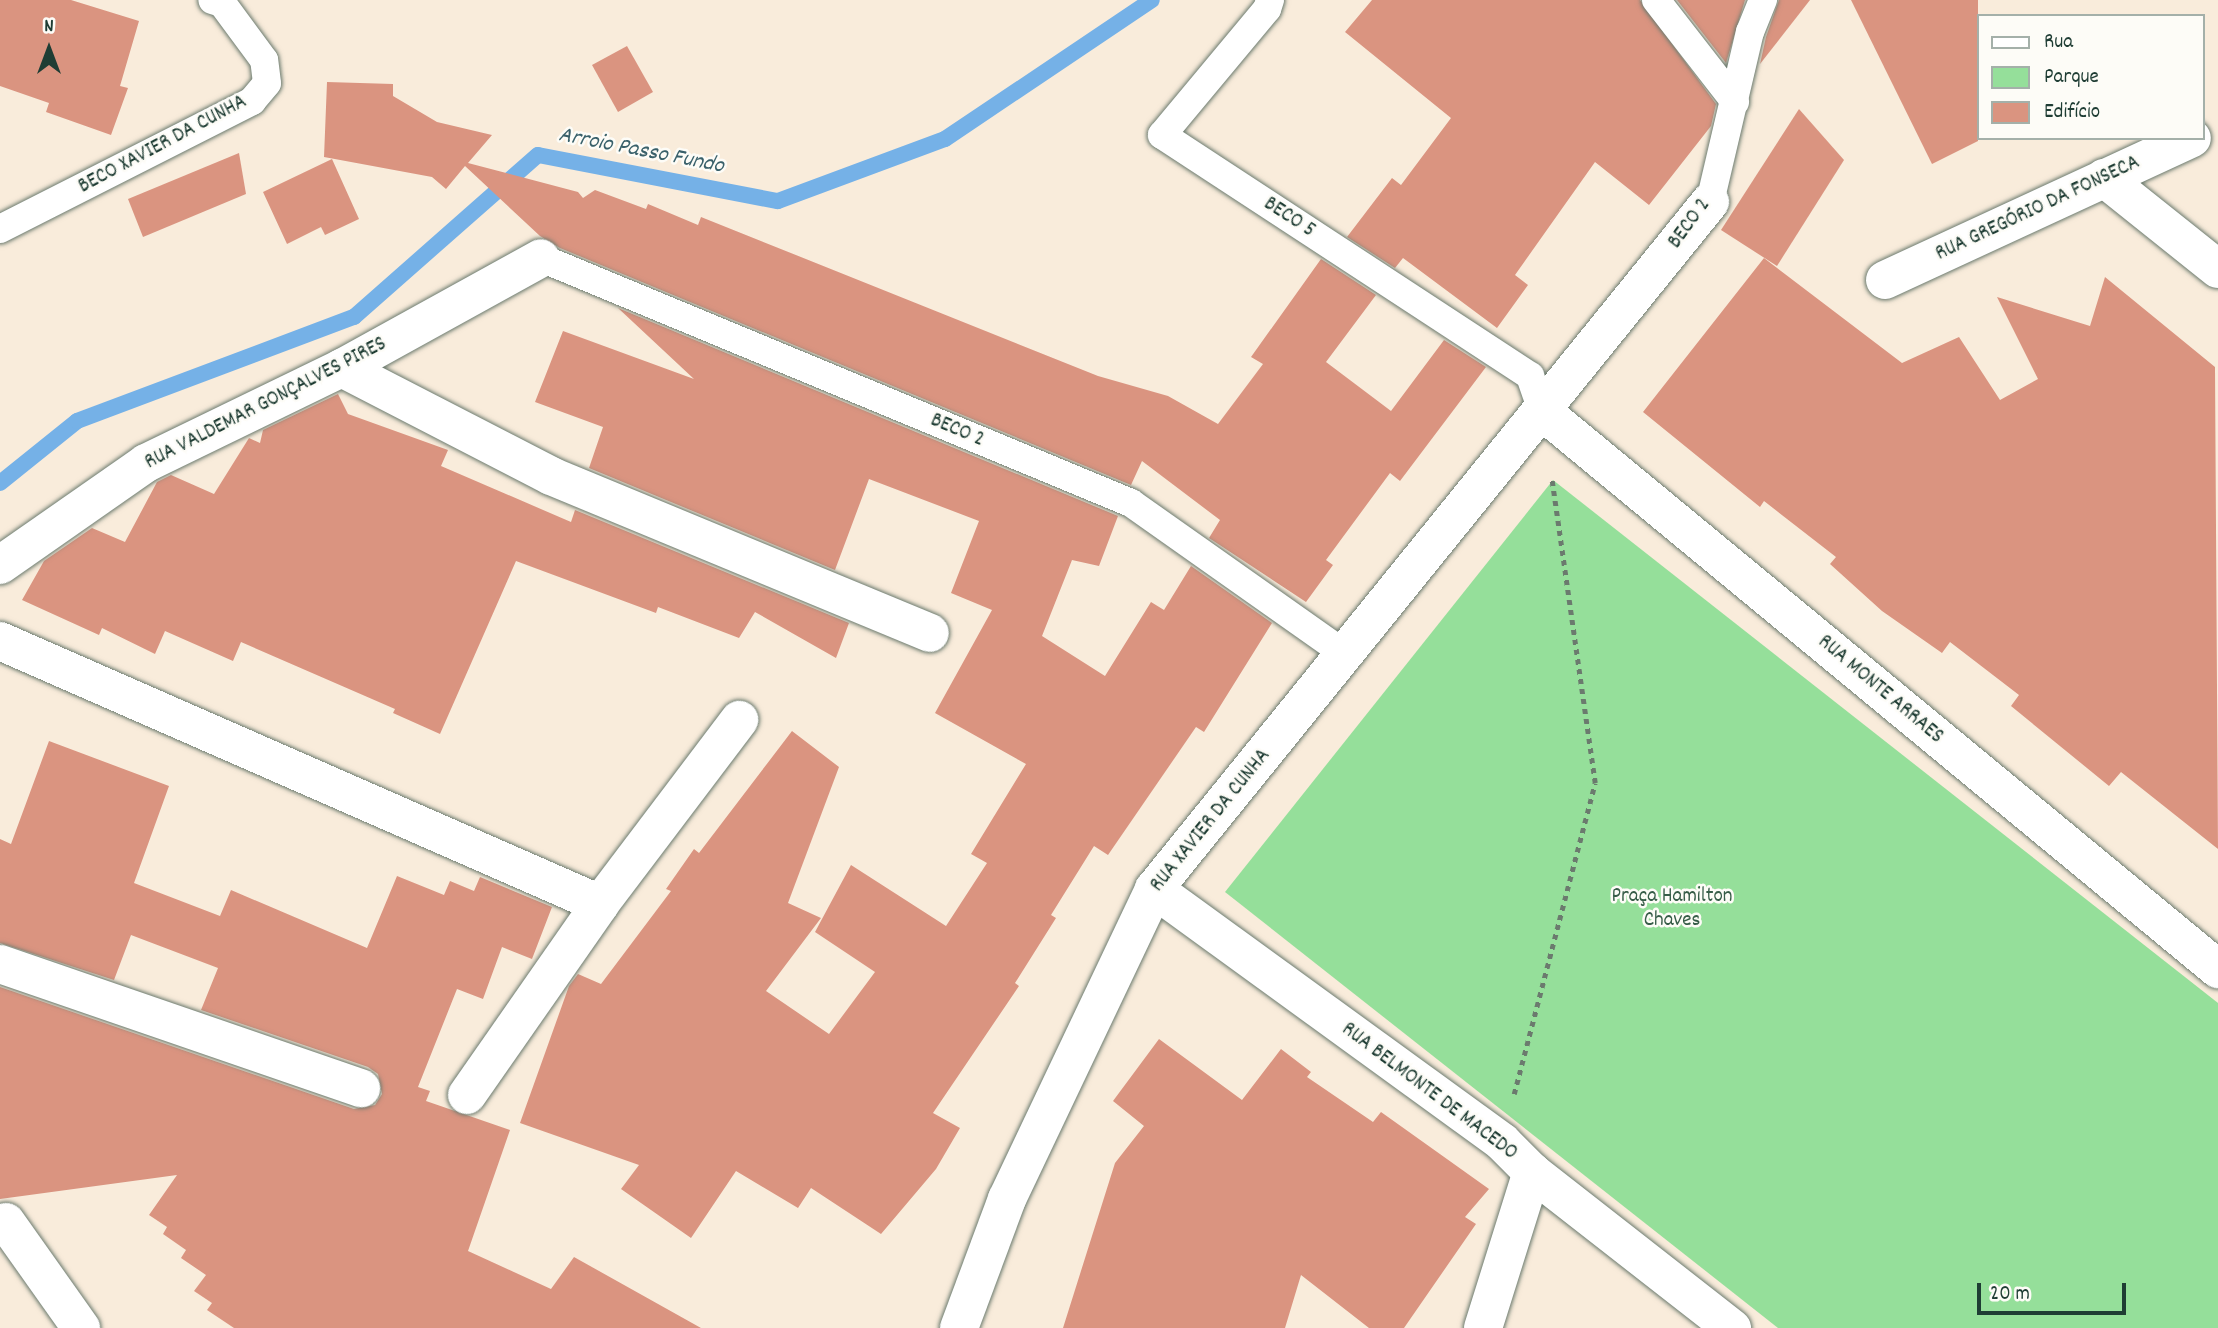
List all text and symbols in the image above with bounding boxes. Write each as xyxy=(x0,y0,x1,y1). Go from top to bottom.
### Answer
north arrow xyxy=(14,14,84,84)
text: N xyxy=(44,14,54,41)
legend xyxy=(1976,14,2204,140)
text: Rua xyxy=(2044,28,2073,58)
text: Parque xyxy=(2044,63,2099,93)
street label: BECO XAVIER DA CUNHA xyxy=(75,90,251,200)
text: Edifício xyxy=(2044,98,2100,128)
water label: Arroio Passo Fundo xyxy=(556,122,726,182)
street label: RUA GREGÓRIO DA FONSECA xyxy=(1932,151,2144,267)
street label: BECO 5 xyxy=(1258,192,1320,244)
street label: BECO 2 xyxy=(1663,194,1717,254)
street label: RUA VALDEMAR GONÇALVES PIRES xyxy=(141,332,391,476)
street label: BECO 2 xyxy=(926,408,988,454)
street label: RUA MONTE ARRAES xyxy=(1812,630,1948,750)
street label: RUA XAVIER DA CUNHA xyxy=(1146,744,1276,898)
park label: Praça Hamilton Chaves xyxy=(1612,884,1732,934)
street label: RUA BELMONTE DE MACEDO xyxy=(1336,1018,1522,1166)
scale bar xyxy=(1980,1268,2129,1312)
text: 20 m xyxy=(1990,1280,2030,1310)

